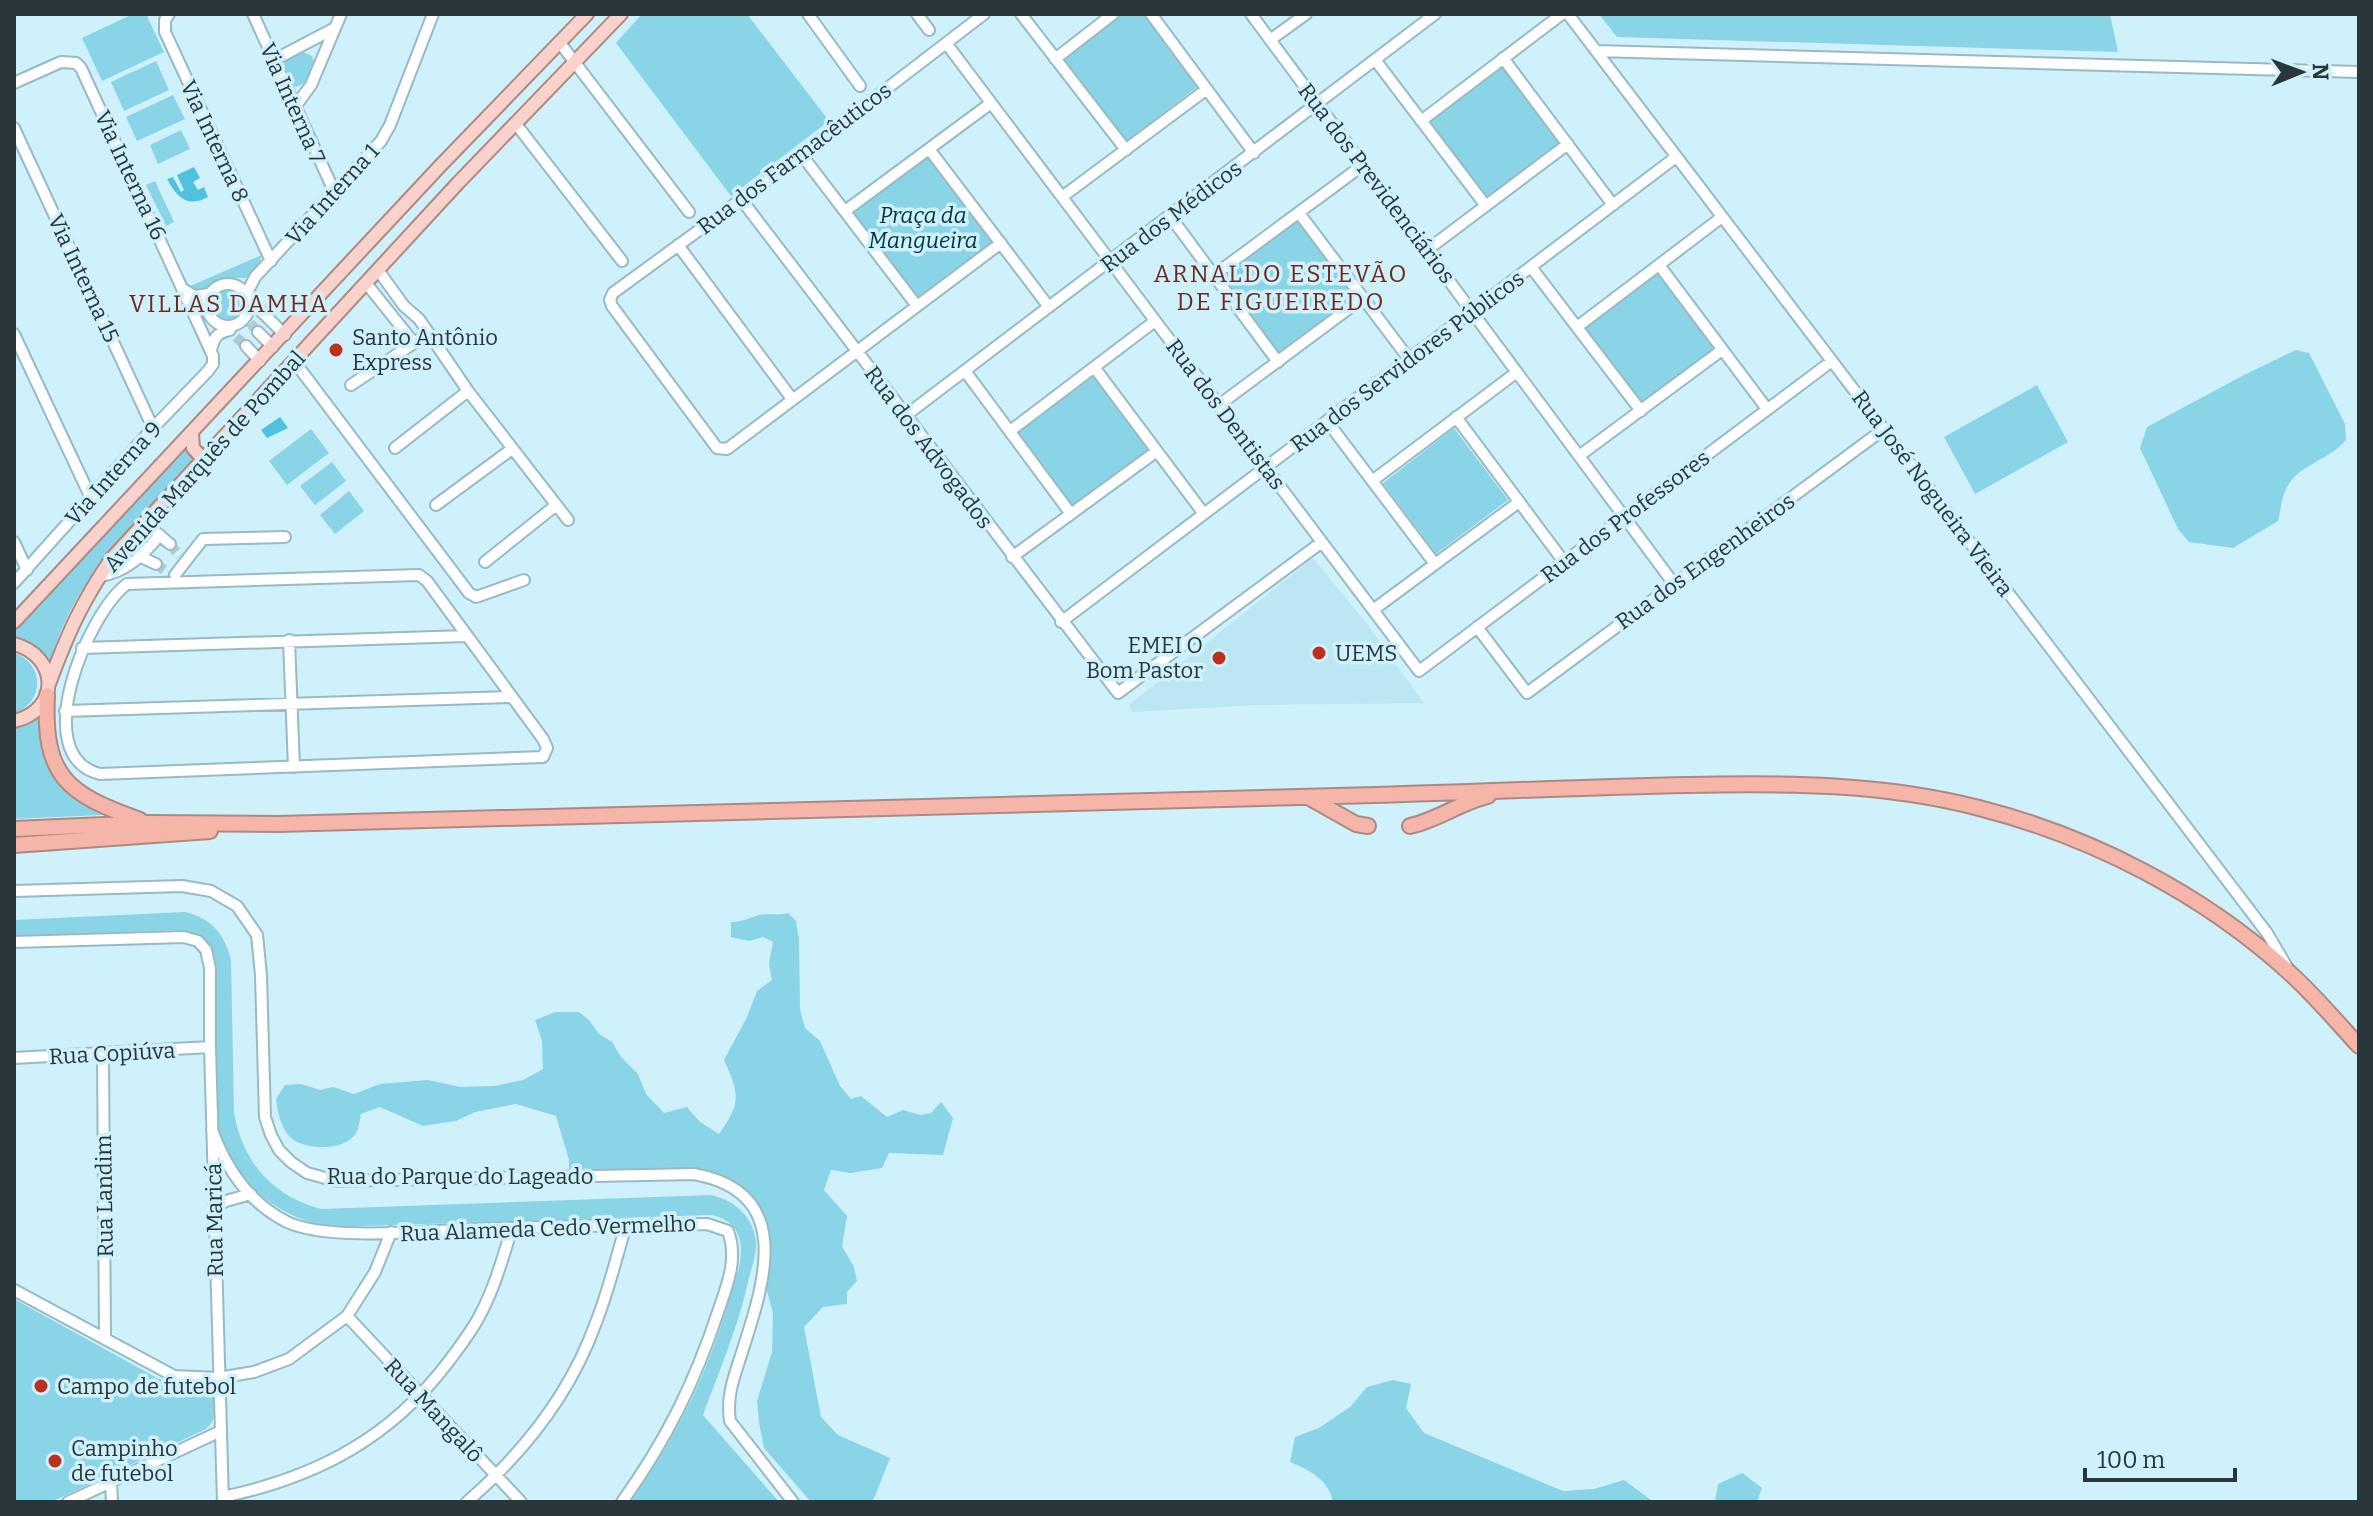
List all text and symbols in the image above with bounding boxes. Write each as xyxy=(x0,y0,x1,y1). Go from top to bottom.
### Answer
north arrow xyxy=(2261,32,2341,112)
street label: Via Interna 7 xyxy=(254,39,331,168)
text: N xyxy=(2307,63,2334,80)
street label: Via Interna 8 xyxy=(175,76,255,206)
street label: Rua dos Farmacêuticos xyxy=(692,77,897,240)
street label: Rua dos Previdenciários xyxy=(1292,78,1461,289)
street label: Via Interna 16 xyxy=(89,106,172,244)
street label: Via Interna 1 xyxy=(280,138,385,251)
street label: Rua dos Médicos xyxy=(1095,155,1247,278)
park label: Praça da Mangueira xyxy=(868,202,978,254)
street label: Via Interna 15 xyxy=(42,210,125,347)
district label: ARNALDO ESTEVÃO DE FIGUEIREDO xyxy=(1154,260,1408,316)
street label: Rua dos Servidores Públicos xyxy=(1285,265,1529,458)
district label: VILLAS DAMHA xyxy=(129,290,329,318)
place label: Santo Antônio Express xyxy=(352,324,498,376)
street label: Rua dos Dentistas xyxy=(1160,334,1291,495)
marker: Santo Antônio Express xyxy=(327,341,345,359)
street label: Avenida Marquês de Pombal xyxy=(98,345,311,577)
street label: Rua dos Advogados xyxy=(859,361,999,534)
street label: Rua José Nogueira Vieira xyxy=(1846,385,2019,602)
street label: Via Interna 9 xyxy=(60,416,167,531)
street label: Rua dos Professores xyxy=(1536,444,1715,589)
street label: Rua dos Engenheiros xyxy=(1610,487,1800,635)
place label: EMEI O Bom Pastor xyxy=(1086,632,1203,684)
place label: UEMS xyxy=(1335,640,1397,667)
marker: UEMS xyxy=(1310,644,1328,662)
marker: EMEI O Bom Pastor xyxy=(1210,649,1228,667)
street label: Rua Copiúva xyxy=(48,1037,176,1070)
street label: Rua Landim xyxy=(90,1134,119,1258)
street label: Rua Maricá xyxy=(200,1163,229,1277)
street label: Rua do Parque do Lageado xyxy=(327,1163,593,1190)
street label: Rua Alameda Cedo Vermelho xyxy=(399,1210,697,1247)
street label: Rua Mangalô xyxy=(379,1353,489,1468)
place label: Campo de futebol xyxy=(57,1373,236,1400)
marker: Campo de futebol xyxy=(32,1377,50,1395)
scale bar xyxy=(2085,1432,2235,1482)
place label: Campinho de futebol xyxy=(71,1435,178,1487)
text: 100 m xyxy=(2097,1446,2165,1474)
marker: Campinho de futebol xyxy=(46,1452,64,1470)

